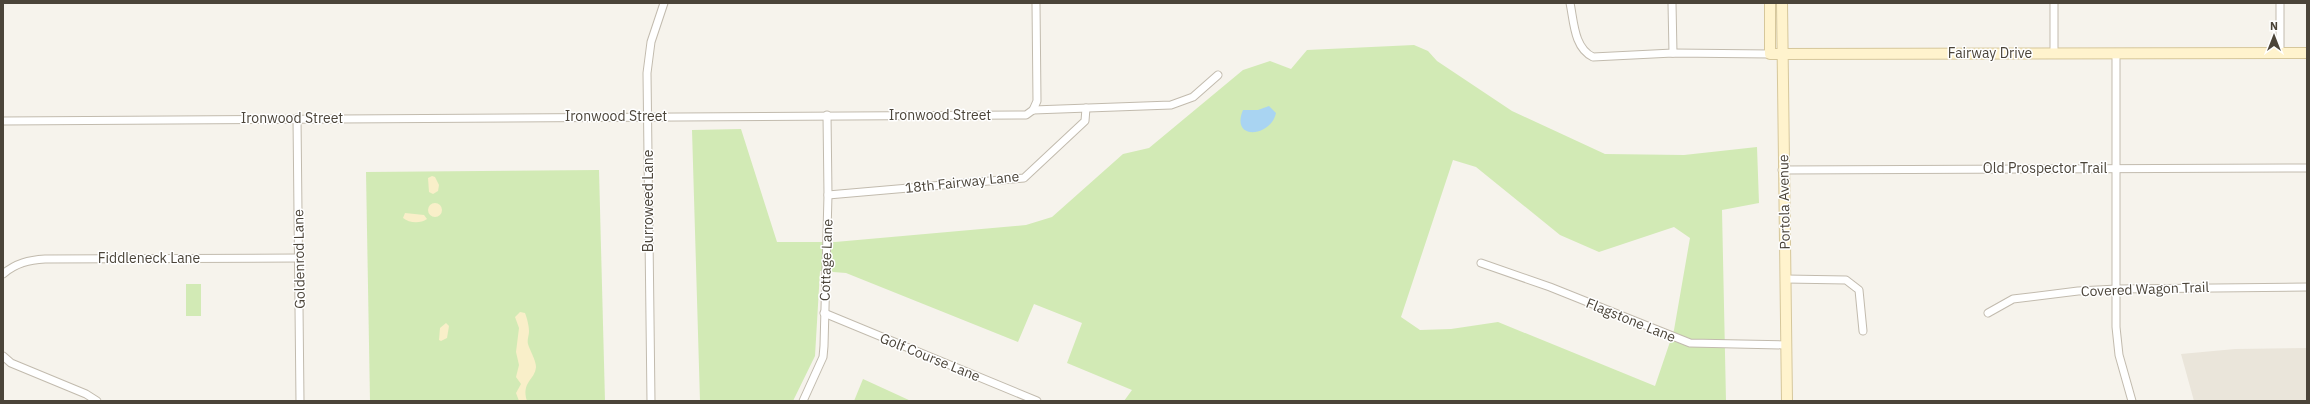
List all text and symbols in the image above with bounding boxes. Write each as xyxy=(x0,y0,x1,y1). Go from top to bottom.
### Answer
north arrow xyxy=(2254,16,2294,56)
text: N xyxy=(2270,19,2278,33)
street label: Fairway Drive xyxy=(1948,44,2032,62)
street label: Ironwood Street xyxy=(889,106,991,124)
street label: Ironwood Street xyxy=(565,107,667,125)
street label: Ironwood Street xyxy=(241,109,343,127)
street label: Burroweed Lane xyxy=(639,149,657,252)
street label: Portola Avenue xyxy=(1774,154,1794,250)
street label: Old Prospector Trail xyxy=(1983,159,2107,177)
street label: 18th Fairway Lane xyxy=(904,167,1020,197)
street label: Goldenrod Lane xyxy=(289,209,309,309)
street label: Cottage Lane xyxy=(816,218,836,301)
street label: Fiddleneck Lane xyxy=(98,249,201,267)
street label: Covered Wagon Trail xyxy=(2080,278,2210,300)
street label: Flagstone Lane xyxy=(1584,294,1679,346)
street label: Golf Course Lane xyxy=(877,329,983,385)

